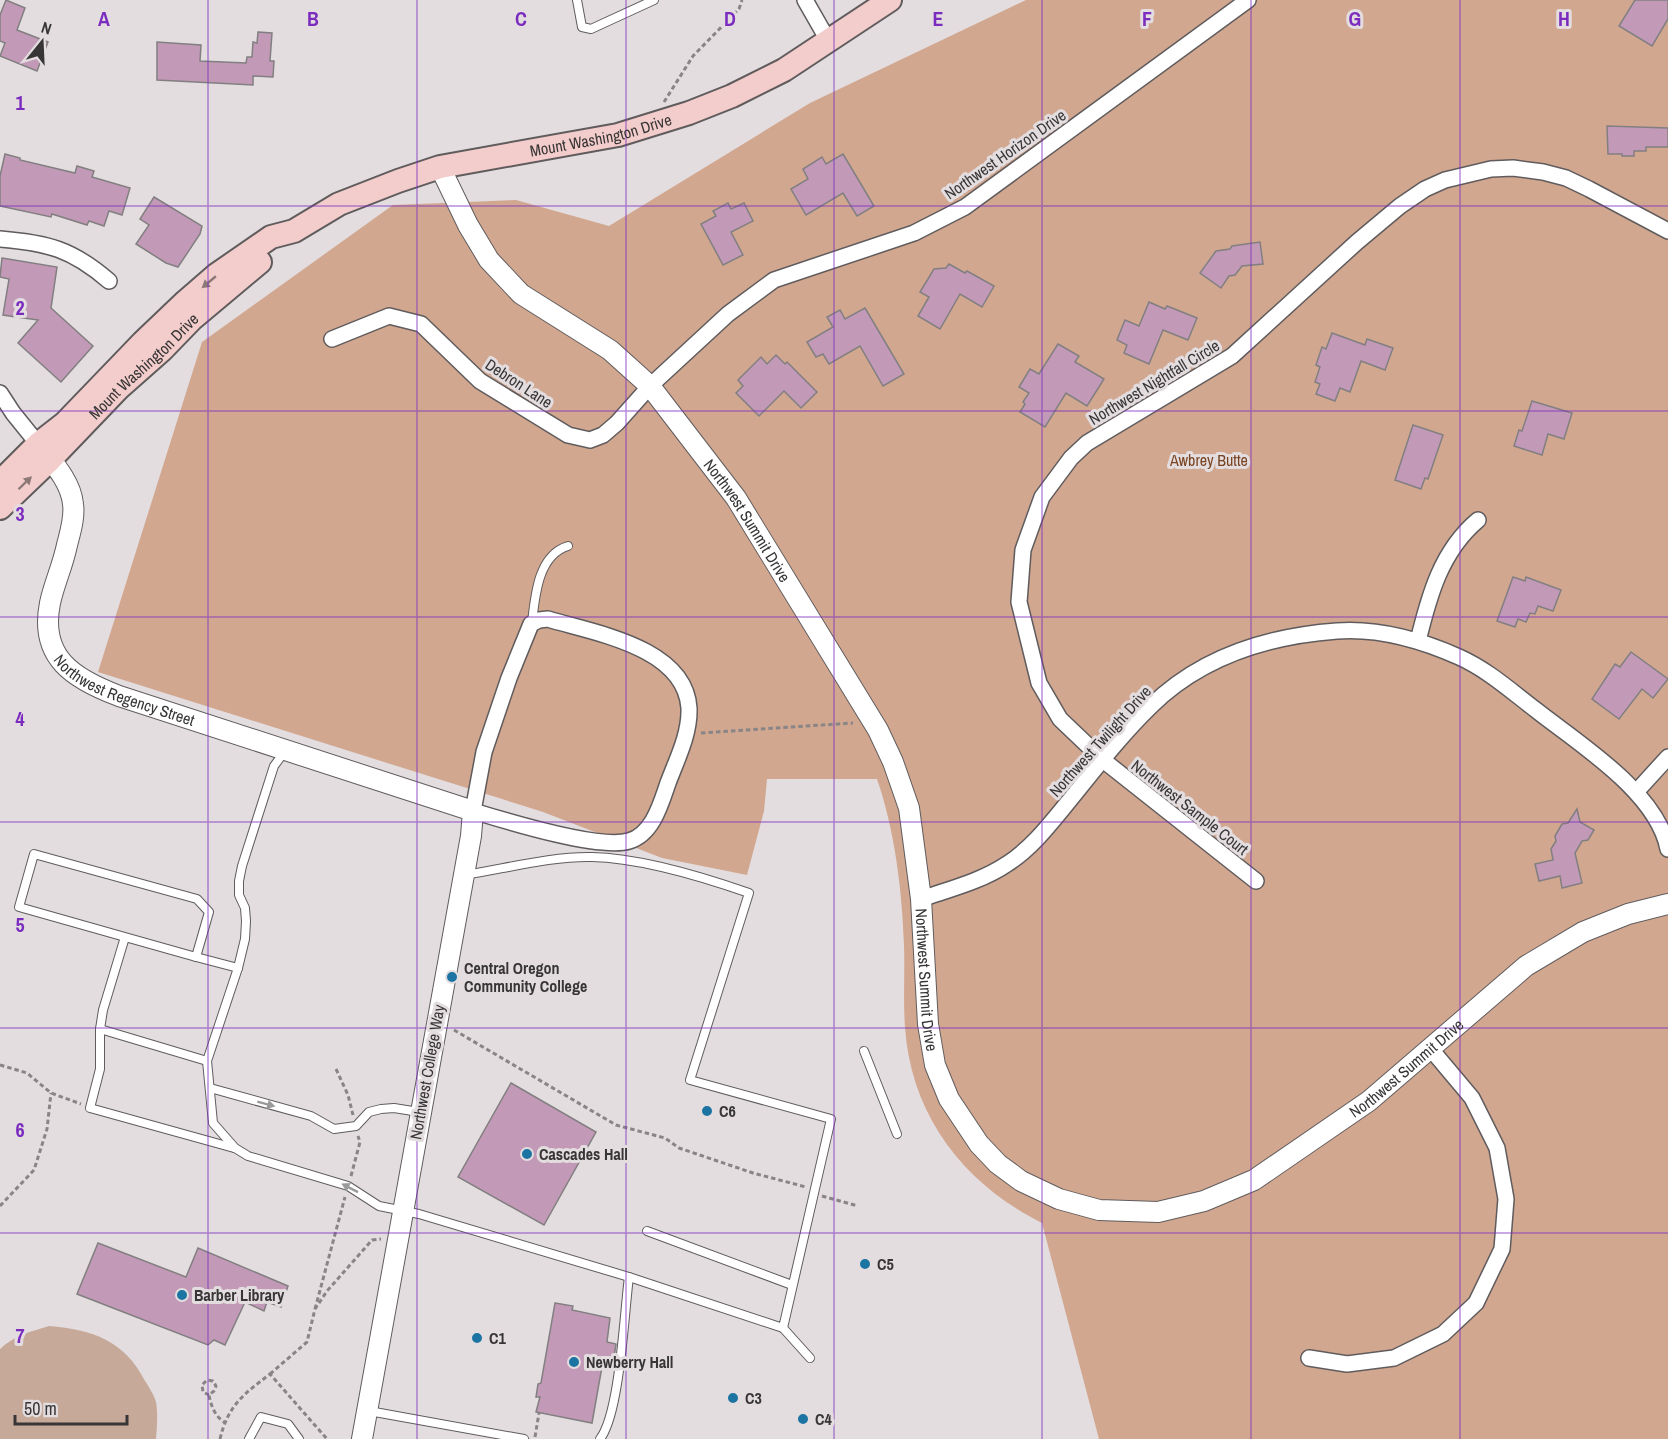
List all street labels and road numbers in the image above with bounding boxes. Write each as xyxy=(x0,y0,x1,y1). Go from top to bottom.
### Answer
street label: Northwest Horizon Drive xyxy=(940,104,1070,204)
street label: Mount Washington Drive xyxy=(528,108,674,162)
street label: Mount Washington Drive xyxy=(84,307,203,424)
street label: Northwest Nightfall Circle xyxy=(1085,334,1223,430)
street label: Debron Lane xyxy=(481,353,557,413)
street label: Northwest Summit Drive xyxy=(699,454,796,586)
street label: Northwest Regency Street xyxy=(49,650,198,731)
street label: Northwest Twilight Drive xyxy=(1044,681,1156,801)
street label: Northwest Sample Court xyxy=(1127,754,1253,860)
street label: Northwest Summit Drive xyxy=(911,908,943,1053)
street label: Northwest College Way xyxy=(404,1002,450,1141)
street label: Northwest Summit Drive xyxy=(1345,1014,1468,1122)

